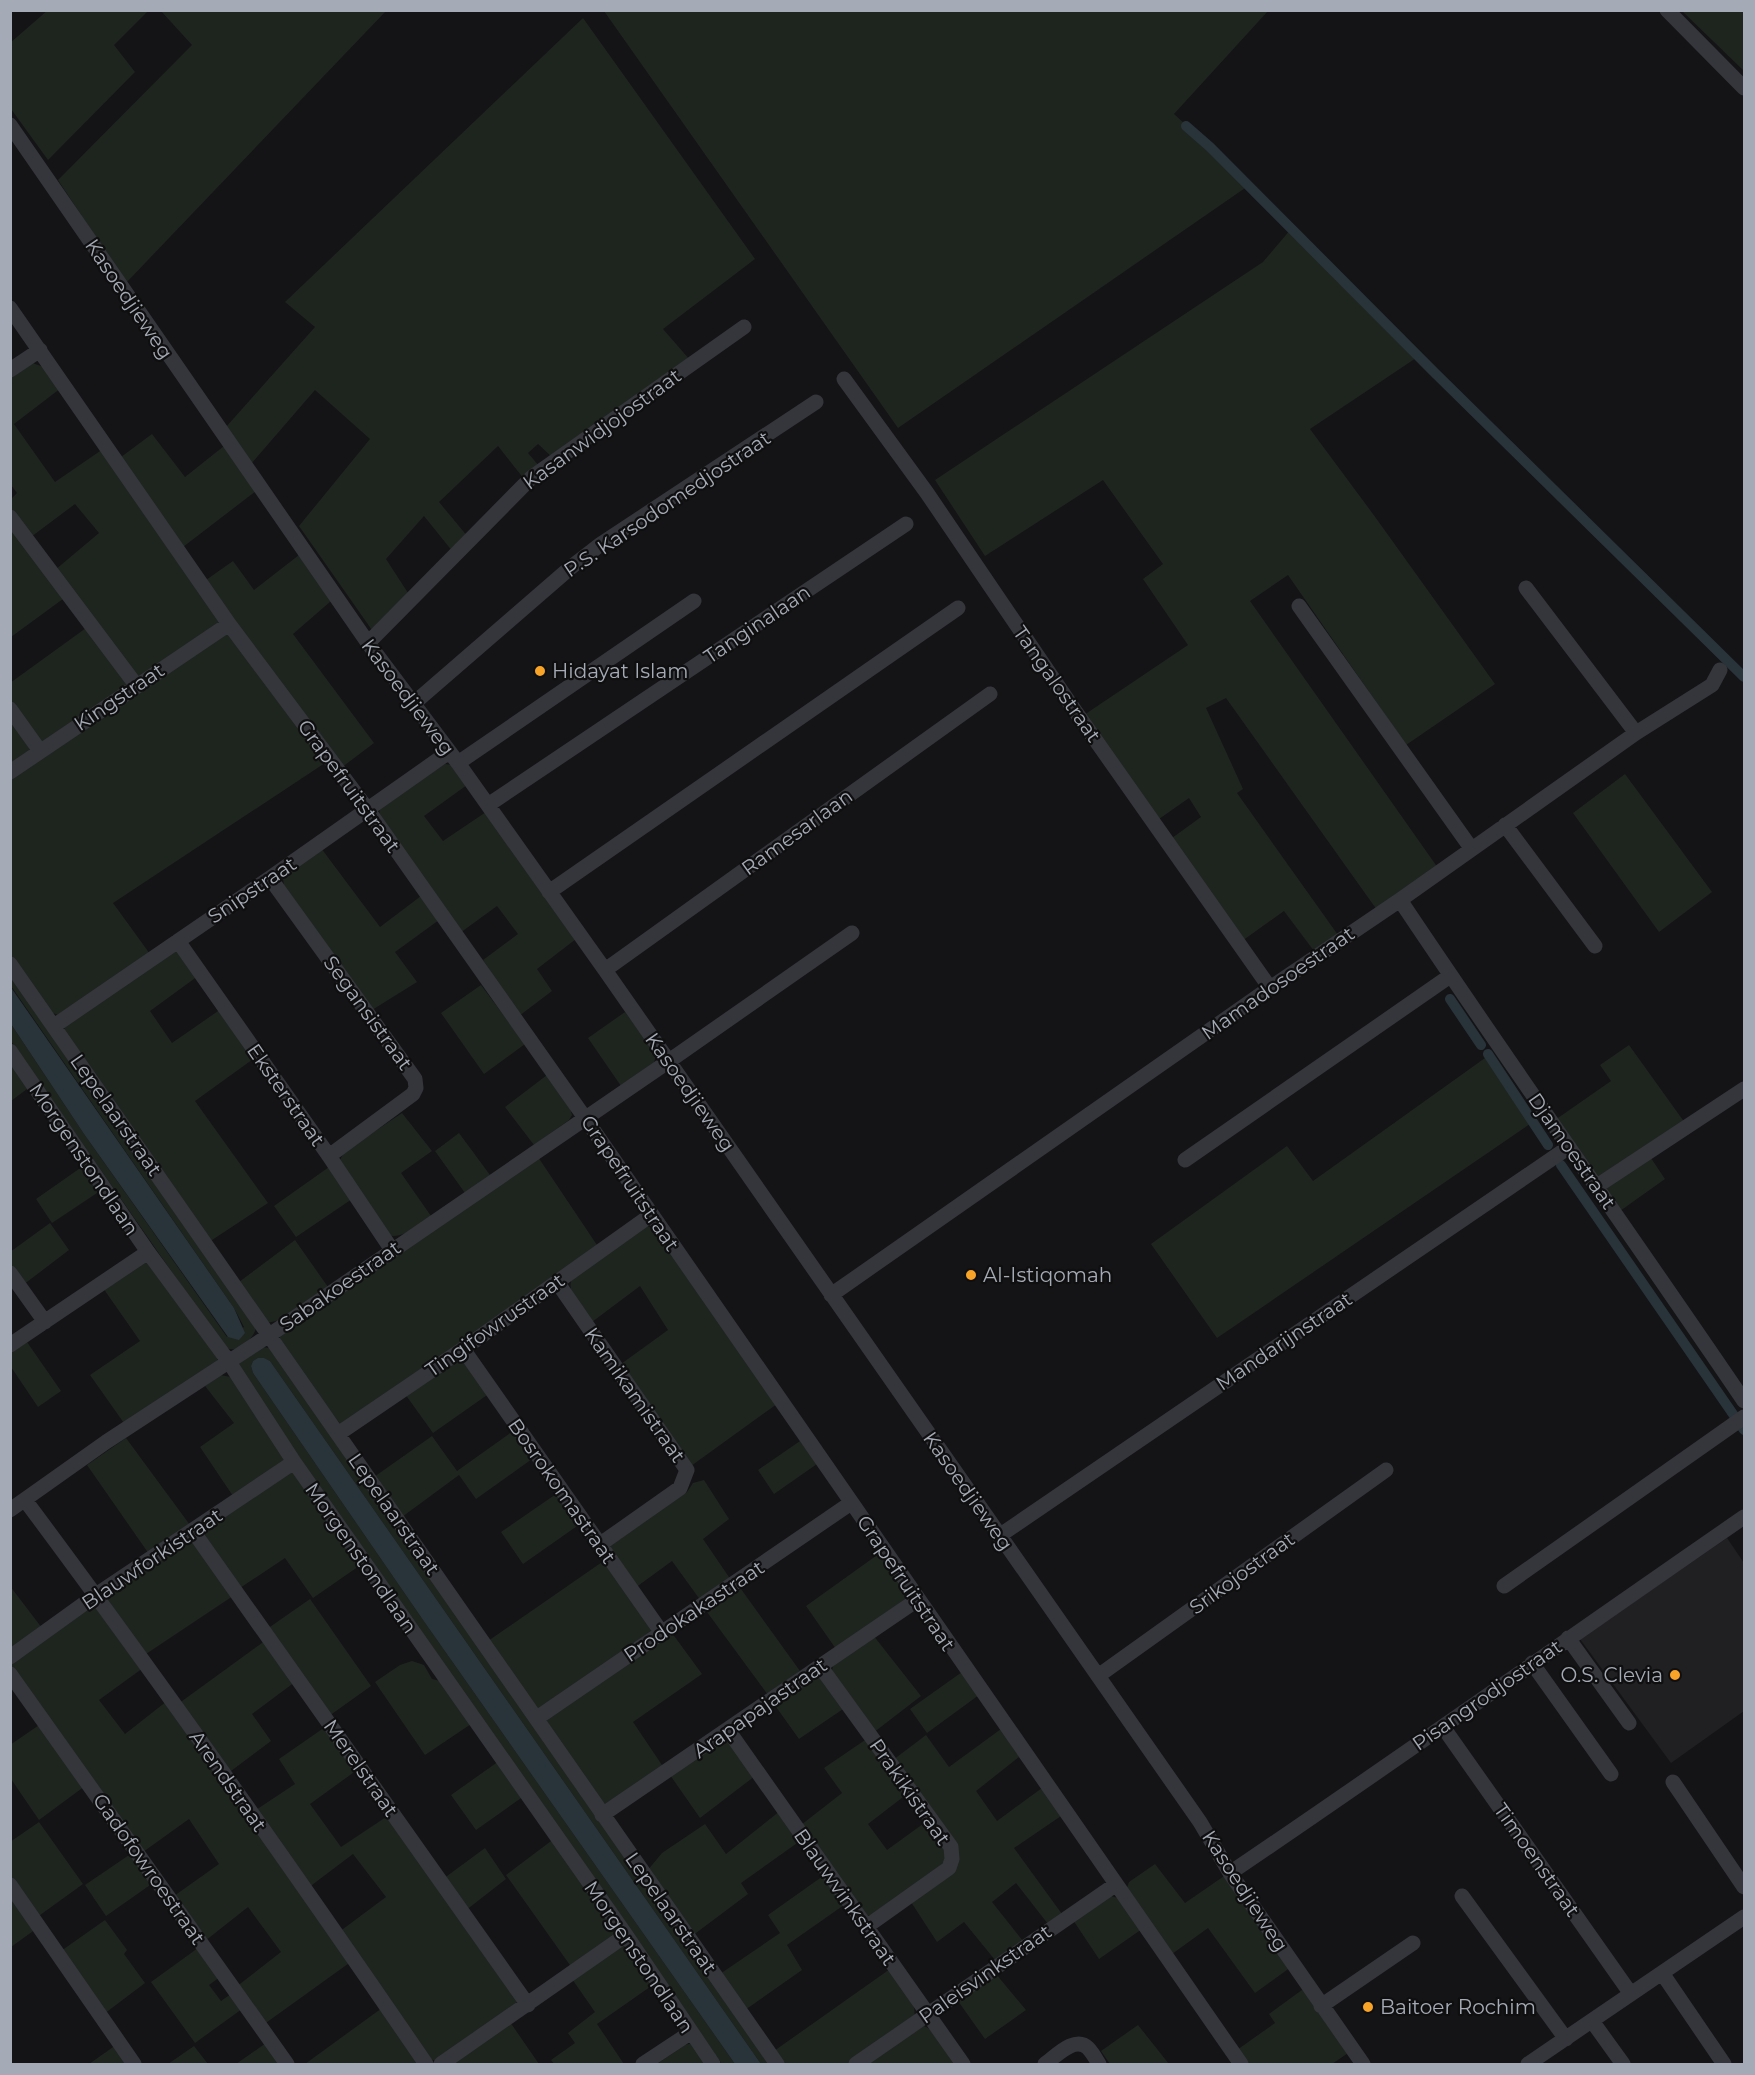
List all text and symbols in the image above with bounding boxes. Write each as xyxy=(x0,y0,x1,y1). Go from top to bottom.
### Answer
street label: Kasoedjieweg xyxy=(80,234,178,364)
street label: Kasanwidjojostraat xyxy=(518,363,686,495)
street label: P.S. Karsodomedjostraat xyxy=(559,426,775,582)
street label: Tanginalaan xyxy=(699,580,815,668)
street label: Tangalostraat xyxy=(1008,621,1106,747)
street label: Kasoedjieweg xyxy=(356,634,460,760)
street label: Kingstraat xyxy=(69,658,169,736)
place label: Hidayat Islam xyxy=(552,659,688,683)
marker: Hidayat Islam xyxy=(533,664,547,678)
street label: Grapefruitstraat xyxy=(293,715,405,857)
street label: Ramesarlaan xyxy=(737,784,857,880)
street label: Snipstraat xyxy=(203,852,301,928)
street label: Mamadosoestraat xyxy=(1197,921,1359,1045)
street label: Segansistraat xyxy=(319,951,417,1075)
street label: Kasoedjieweg xyxy=(640,1028,740,1156)
street label: Eksterstraat xyxy=(242,1039,330,1151)
street label: Lepelaarstraat xyxy=(65,1050,167,1180)
street label: Morgenstondlaan xyxy=(24,1078,144,1240)
street label: Djamoestraat xyxy=(1523,1088,1621,1214)
street label: Grapefruitstraat xyxy=(576,1111,684,1255)
street label: Sabakoestraat xyxy=(275,1235,405,1337)
place label: Al-Istiqomah xyxy=(983,1263,1112,1287)
street label: Tingifowrustraat xyxy=(421,1268,569,1382)
marker: Al-Istiqomah xyxy=(964,1268,978,1282)
street label: Mandarijnstraat xyxy=(1211,1287,1357,1395)
street label: Kamikamistraat xyxy=(579,1323,691,1467)
street label: Bosrokomastraat xyxy=(503,1414,621,1568)
street label: Kasoedjieweg xyxy=(918,1427,1018,1555)
street label: Lepelaarstraat xyxy=(343,1449,445,1579)
street label: Morgenstondlaan xyxy=(300,1478,422,1638)
street label: Blauwforkistraat xyxy=(77,1503,227,1615)
street label: Grapefruitstraat xyxy=(852,1511,960,1655)
street label: Srikojostraat xyxy=(1185,1527,1299,1619)
street label: Prodokakastraat xyxy=(619,1555,769,1667)
street label: Pisangrodjostraat xyxy=(1408,1634,1566,1756)
street label: Arapapajastraat xyxy=(688,1653,832,1763)
place label: O.S. Clevia xyxy=(1561,1663,1663,1687)
marker: O.S. Clevia xyxy=(1668,1668,1682,1682)
street label: Merelstraat xyxy=(319,1715,403,1821)
street label: Arendstraat xyxy=(184,1726,272,1836)
street label: Prakikistraat xyxy=(864,1734,956,1850)
street label: Gadofowroestraat xyxy=(88,1789,210,1949)
street label: Timoenstraat xyxy=(1489,1799,1585,1921)
street label: Blauwvinkstraat xyxy=(789,1824,901,1970)
street label: Kasoedjieweg xyxy=(1197,1826,1293,1956)
street label: Lepelaarstraat xyxy=(620,1848,722,1978)
street label: Morgenstondlaan xyxy=(579,1876,699,2038)
street label: Paleisvinkstraat xyxy=(914,1919,1056,2029)
place label: Baitoer Rochim xyxy=(1380,1995,1536,2019)
marker: Baitoer Rochim xyxy=(1361,2000,1375,2014)

